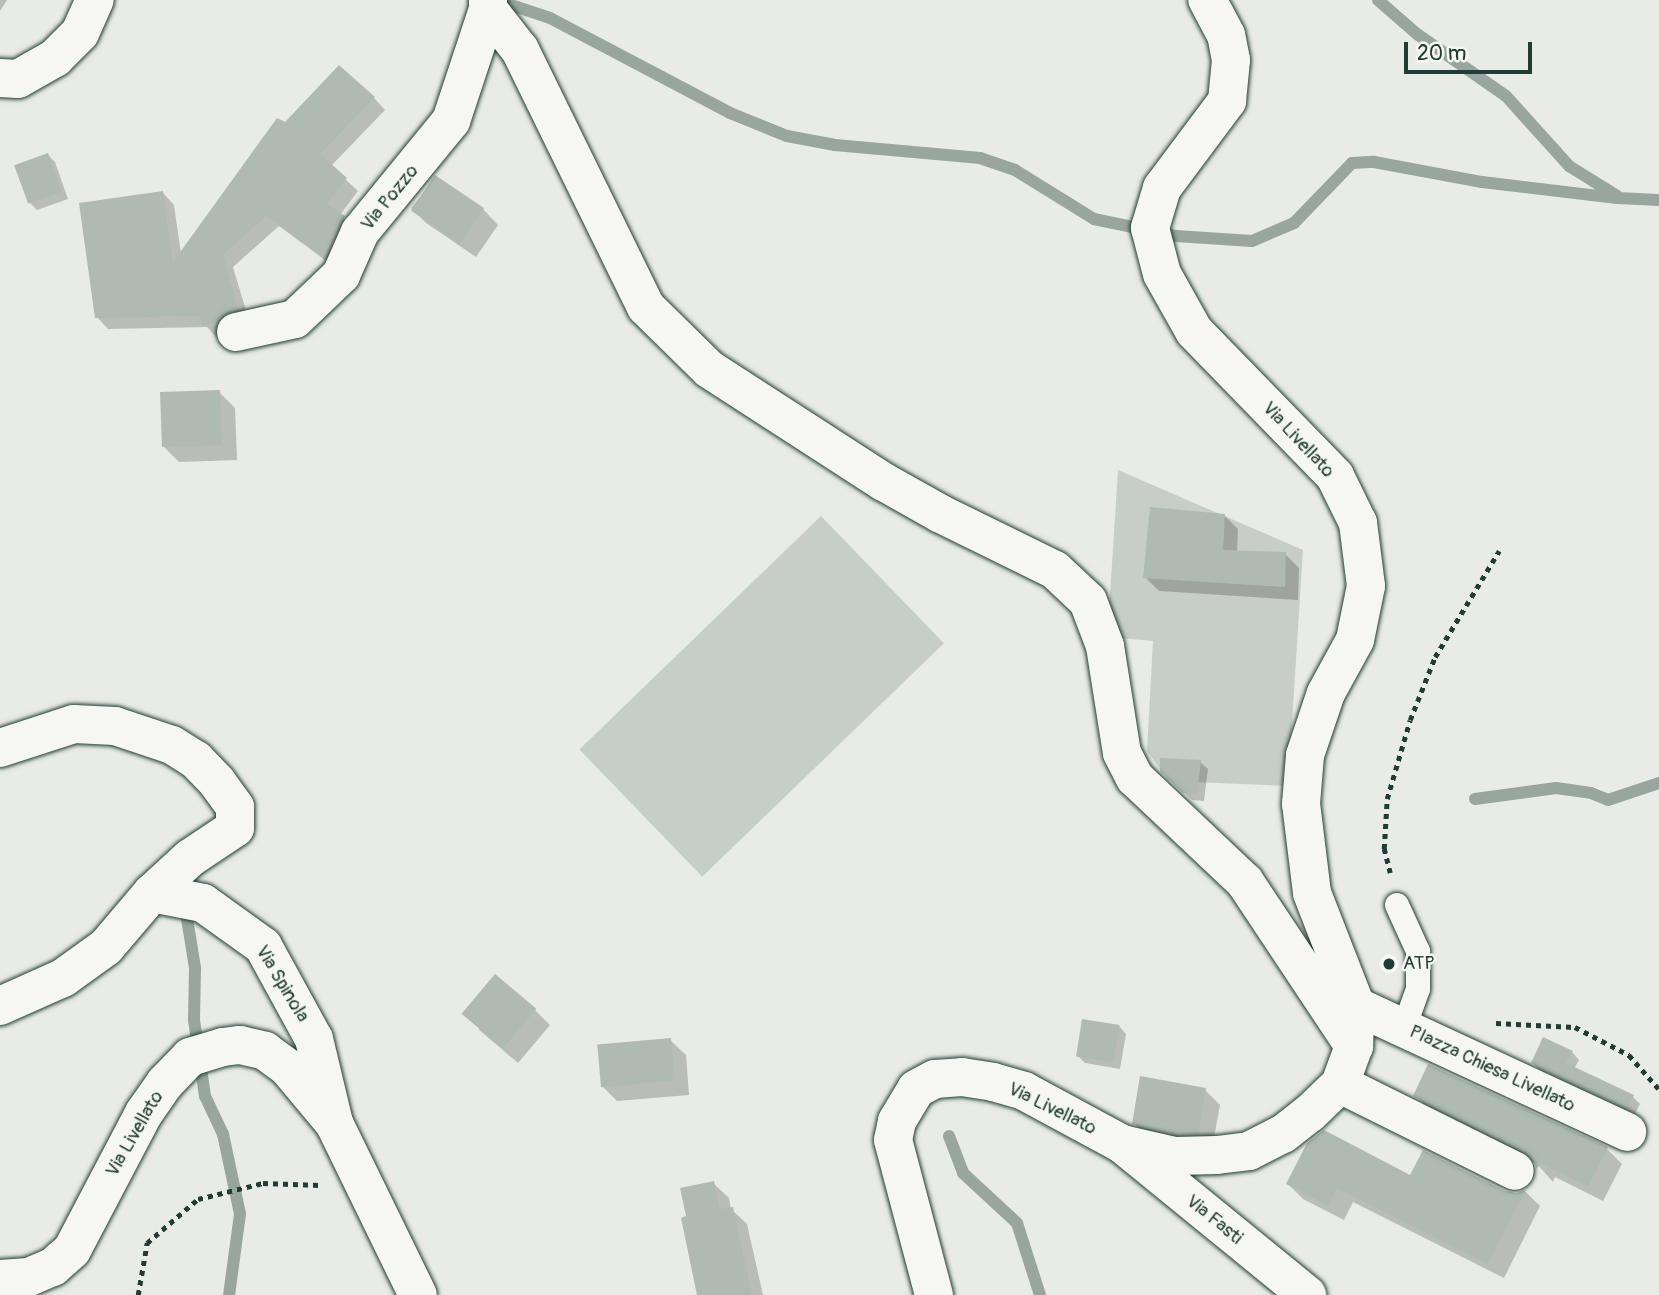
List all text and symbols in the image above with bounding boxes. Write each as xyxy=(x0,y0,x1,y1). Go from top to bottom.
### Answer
scale bar xyxy=(1407,28,1535,72)
text: 20 m xyxy=(1417,40,1466,67)
street label: Via Pozzo xyxy=(356,160,424,236)
street label: Via Livellato xyxy=(1257,397,1339,483)
street label: Via Spinola xyxy=(250,941,314,1027)
place label: ATP xyxy=(1403,953,1435,975)
marker: ATP xyxy=(1381,956,1397,972)
street label: PIazza Chiesa Livellato xyxy=(1406,1021,1578,1117)
street label: Via Livellato xyxy=(1004,1078,1100,1140)
street label: Via Livellato xyxy=(101,1087,169,1181)
street label: Via Fasti xyxy=(1181,1190,1247,1250)

